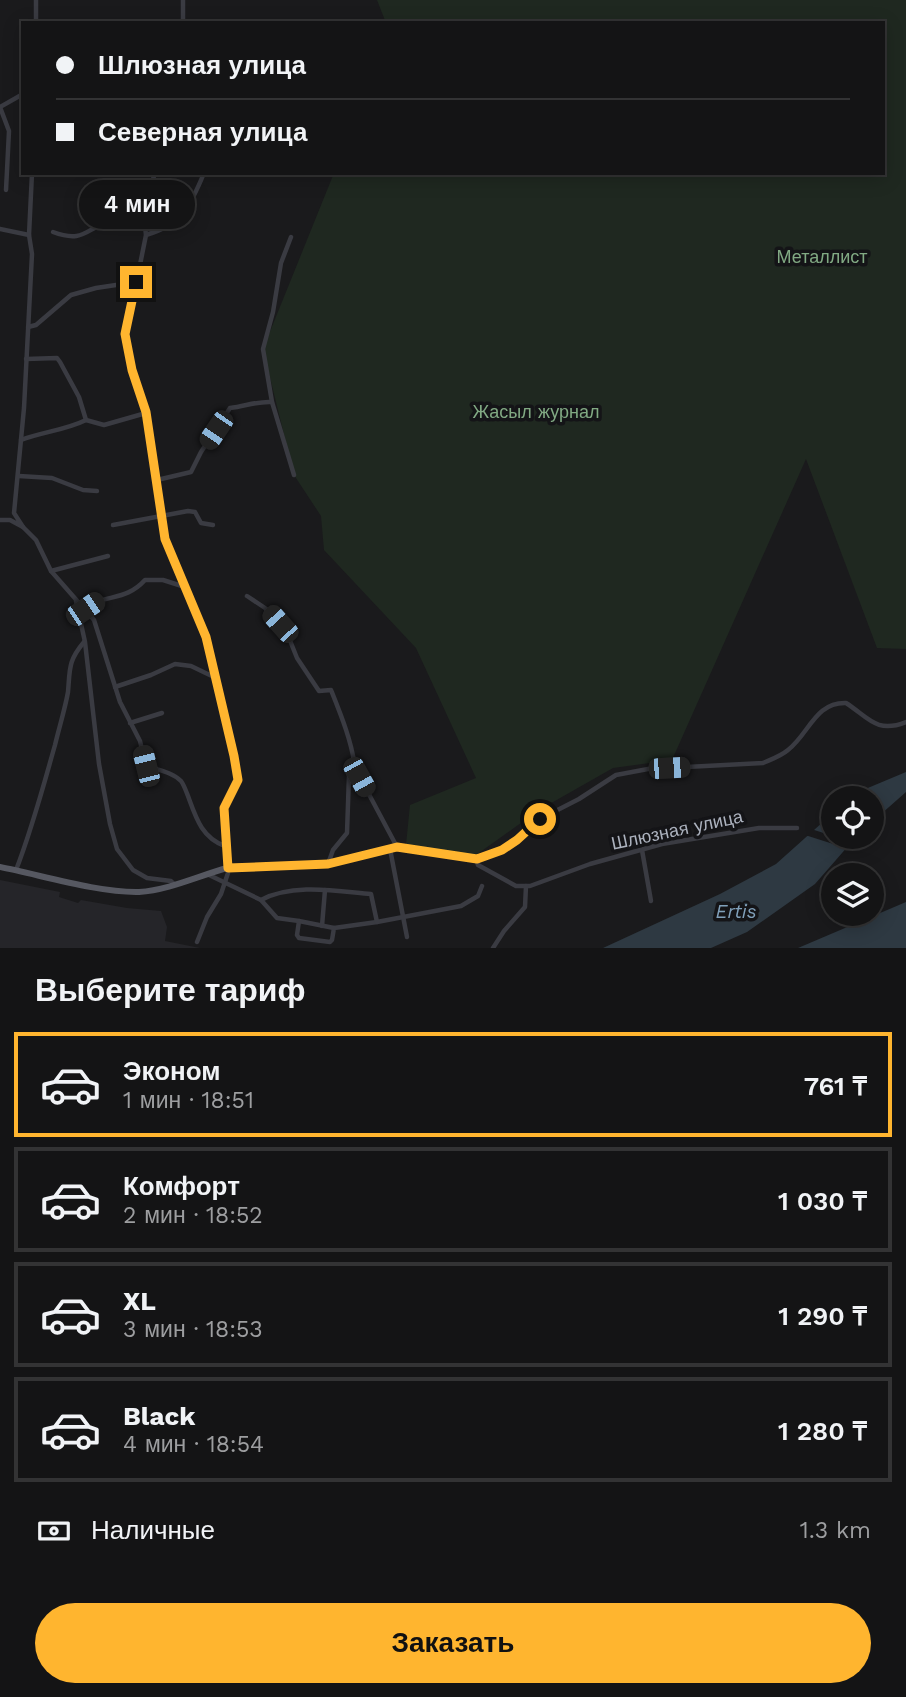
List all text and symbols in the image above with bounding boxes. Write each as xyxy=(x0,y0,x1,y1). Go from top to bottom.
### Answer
text: Шлюзная улица xyxy=(98,50,306,80)
text: Северная улица xyxy=(98,117,307,147)
callout: 4 мин xyxy=(78,180,194,230)
text: 4 мин xyxy=(104,191,170,218)
park label: Металлист xyxy=(777,246,867,267)
route end xyxy=(120,266,152,298)
park label: Жасыл журнал xyxy=(473,401,599,422)
car xyxy=(196,407,237,453)
car xyxy=(62,589,109,629)
car xyxy=(259,601,302,647)
car xyxy=(131,743,162,789)
car xyxy=(340,754,379,800)
car xyxy=(648,756,691,780)
map controls xyxy=(821,786,884,926)
button: locate xyxy=(821,786,884,849)
route start xyxy=(524,803,556,835)
street label: Шлюзная улица xyxy=(609,805,746,854)
button: layers xyxy=(821,863,884,926)
water label: Ertis xyxy=(716,900,757,923)
text: Выберите тариф xyxy=(35,971,306,1009)
icon: car xyxy=(39,1053,102,1116)
text: Эконом xyxy=(123,1056,221,1086)
text: 761 ₸ xyxy=(804,1071,867,1101)
text: 1 мин · 18:51 xyxy=(123,1087,254,1114)
icon: car xyxy=(39,1168,102,1231)
text: Комфорт xyxy=(123,1171,240,1201)
text: 1 030 ₸ xyxy=(778,1186,867,1216)
text: 2 мин · 18:52 xyxy=(123,1202,263,1229)
icon: car xyxy=(39,1283,102,1346)
text: XL xyxy=(123,1286,156,1316)
text: 1 290 ₸ xyxy=(778,1301,867,1331)
text: 3 мин · 18:53 xyxy=(123,1316,263,1343)
icon: car xyxy=(39,1398,102,1461)
text: Black xyxy=(123,1401,195,1431)
text: 1 280 ₸ xyxy=(778,1416,867,1446)
text: 4 мин · 18:54 xyxy=(123,1431,264,1458)
icon: cash xyxy=(35,1512,73,1550)
text: Наличные xyxy=(91,1515,215,1545)
text: 1.3 km xyxy=(800,1517,871,1544)
button: Заказать xyxy=(35,1603,871,1683)

